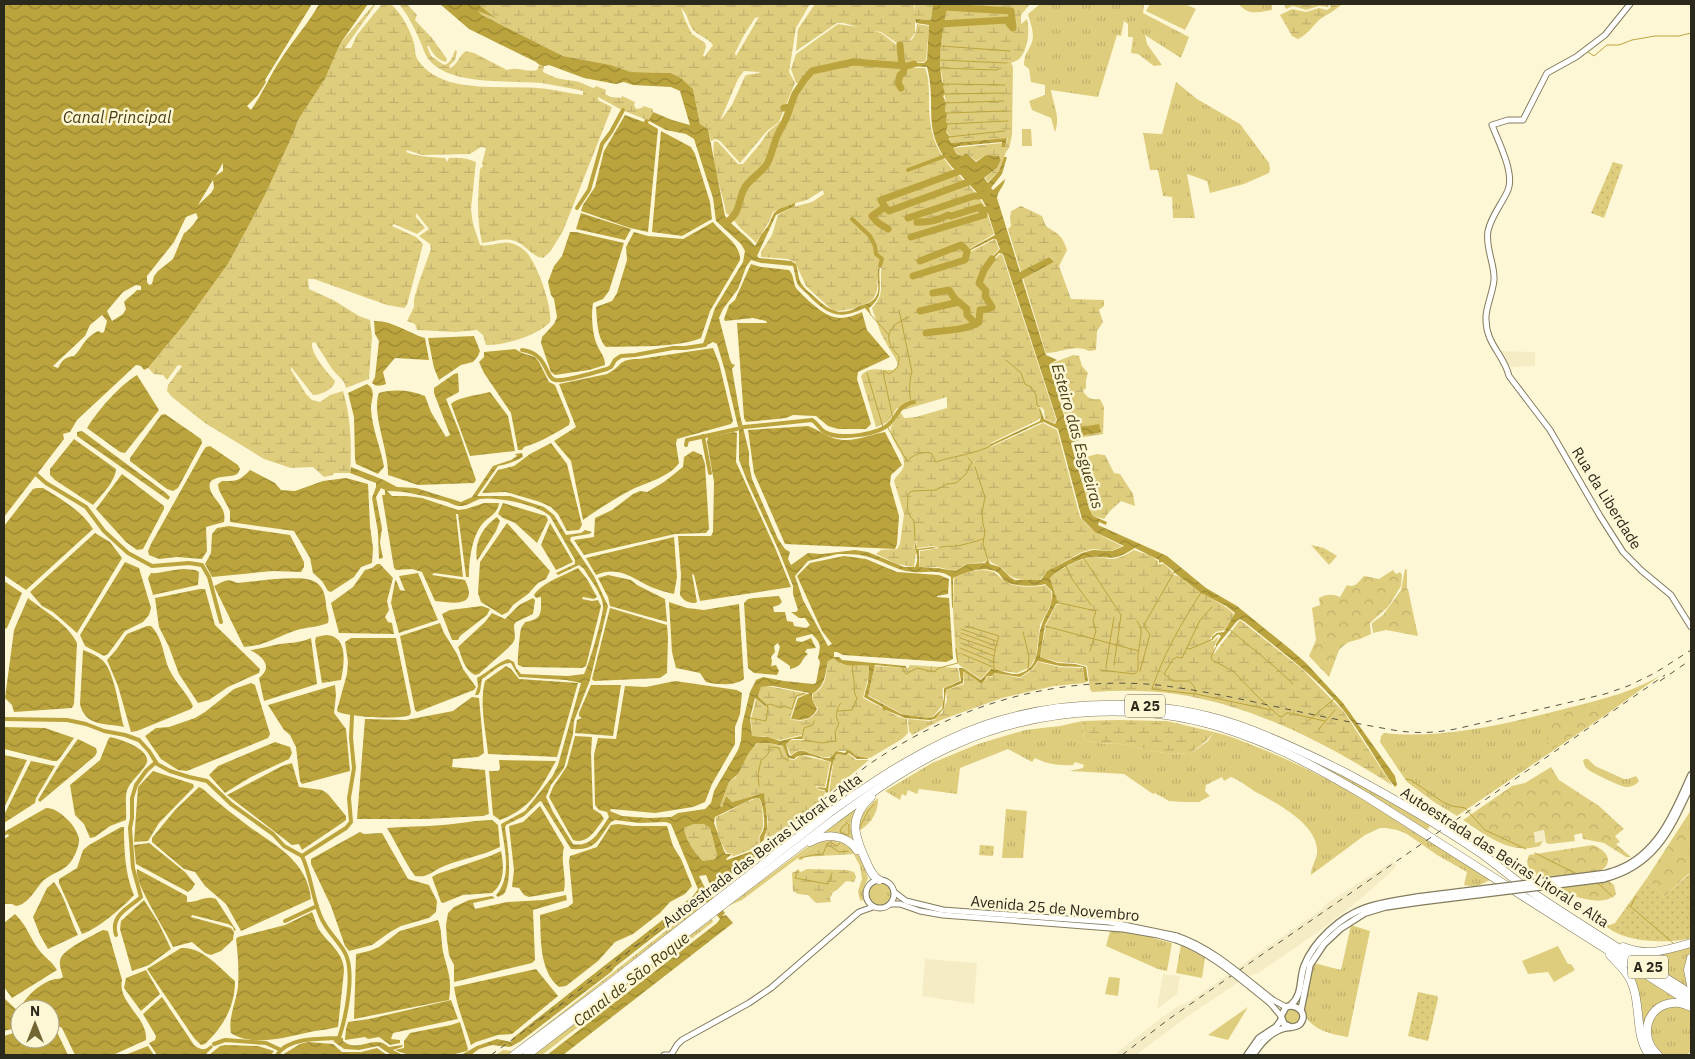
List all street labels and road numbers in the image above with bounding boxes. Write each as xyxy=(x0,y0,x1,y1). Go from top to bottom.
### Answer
street label: Rua da Liberdade xyxy=(1568,443,1646,553)
road number: A 25 xyxy=(1125,694,1165,718)
street label: Autoestrada das Beiras Litoral e Alta xyxy=(659,769,865,931)
street label: Autoestrada das Beiras Litoral e Alta xyxy=(1397,782,1613,932)
street label: Avenida 25 de Novembro xyxy=(970,891,1140,925)
road number: A 25 xyxy=(1628,956,1668,979)

